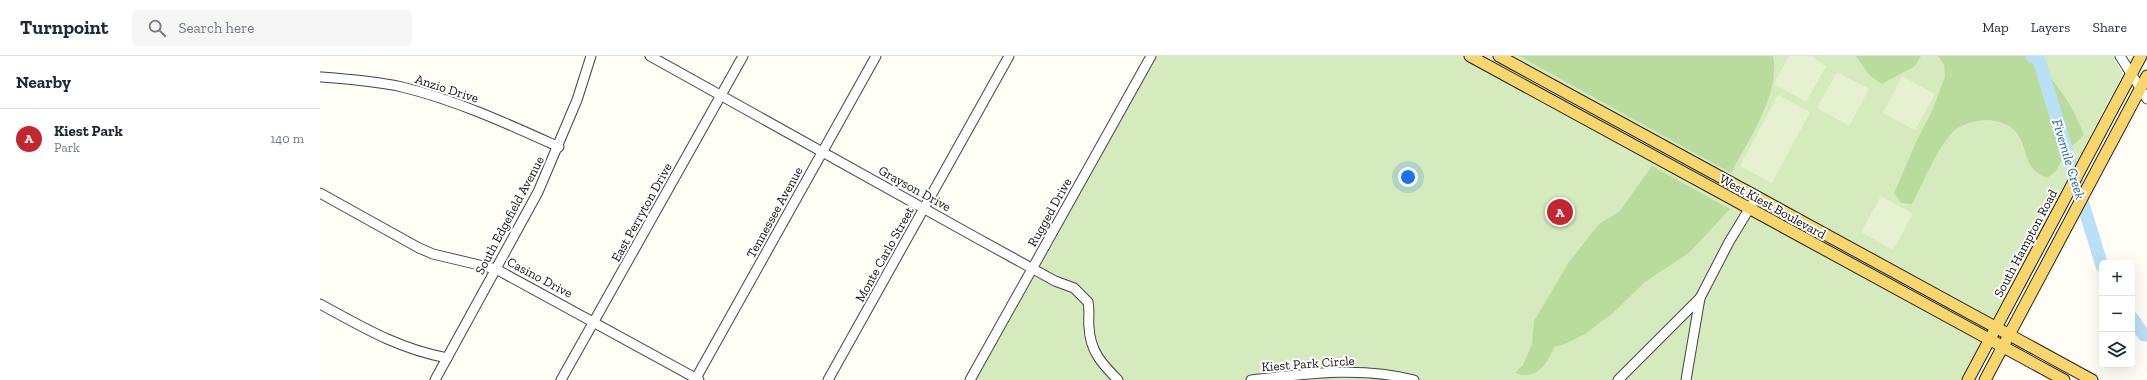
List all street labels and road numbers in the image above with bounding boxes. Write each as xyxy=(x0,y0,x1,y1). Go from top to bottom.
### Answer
street label: Anzio Drive xyxy=(413,71,480,106)
street label: South Edgefield Avenue xyxy=(472,154,547,277)
street label: East Perryton Drive xyxy=(608,160,675,264)
street label: Grayson Drive xyxy=(876,162,954,214)
street label: Tennessee Avenue xyxy=(743,164,806,260)
street label: West Kiest Boulevard xyxy=(1717,171,1829,242)
street label: Rugged Drive xyxy=(1024,175,1075,249)
street label: South Hampton Road xyxy=(1991,187,2060,300)
street label: Monte Carlo Street xyxy=(852,204,917,304)
street label: Casino Drive xyxy=(505,254,575,301)
street label: Kiest Park Circle xyxy=(1261,353,1355,374)

